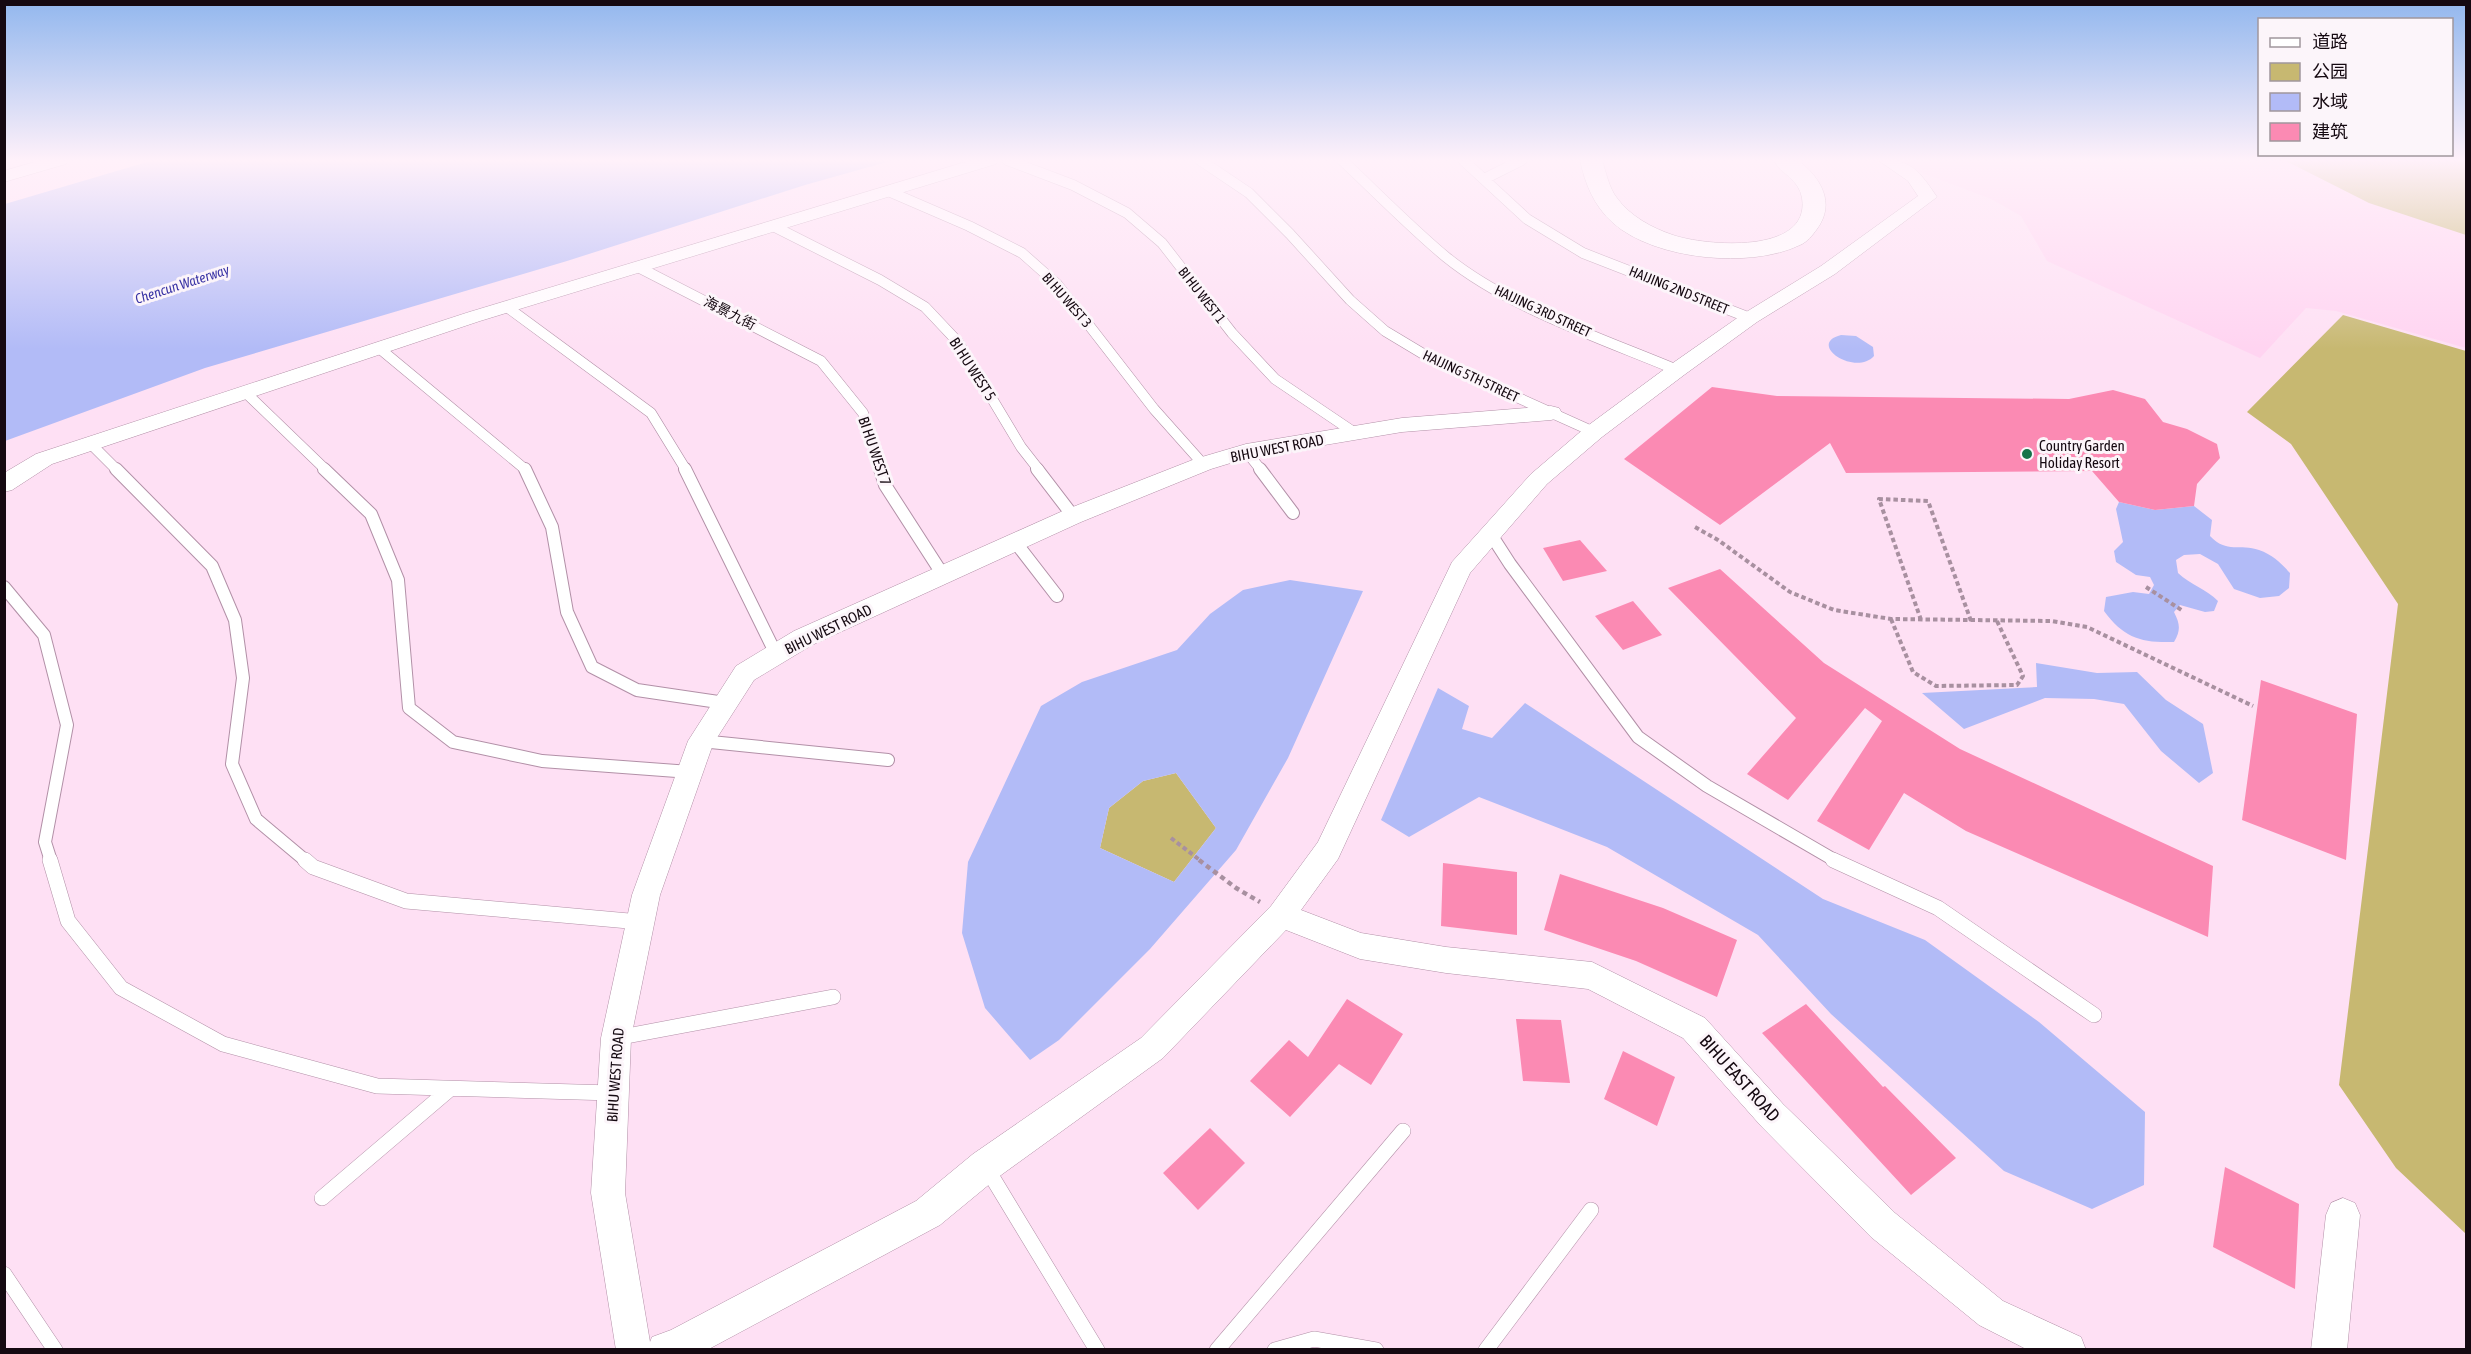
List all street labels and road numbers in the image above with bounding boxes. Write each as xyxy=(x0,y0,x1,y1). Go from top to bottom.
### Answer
street label: HAIJING 2ND STREET xyxy=(1627,263,1731,317)
street label: BI HU WEST 1 xyxy=(1175,264,1229,326)
street label: BI HU WEST 3 xyxy=(1039,269,1095,331)
street label: HAIJING 3RD STREET xyxy=(1492,282,1594,340)
street label: 海景九街 xyxy=(701,293,759,333)
street label: BI HU WEST 5 xyxy=(946,334,1000,404)
street label: HAIJING 5TH STREET xyxy=(1420,347,1522,405)
street label: BI HU WEST 7 xyxy=(855,414,895,488)
street label: BIHU WEST ROAD xyxy=(1229,431,1325,465)
street label: BIHU WEST ROAD xyxy=(782,601,874,657)
street label: BIHU WEST ROAD xyxy=(603,1027,627,1123)
street label: BIHU EAST ROAD xyxy=(1696,1030,1784,1126)

